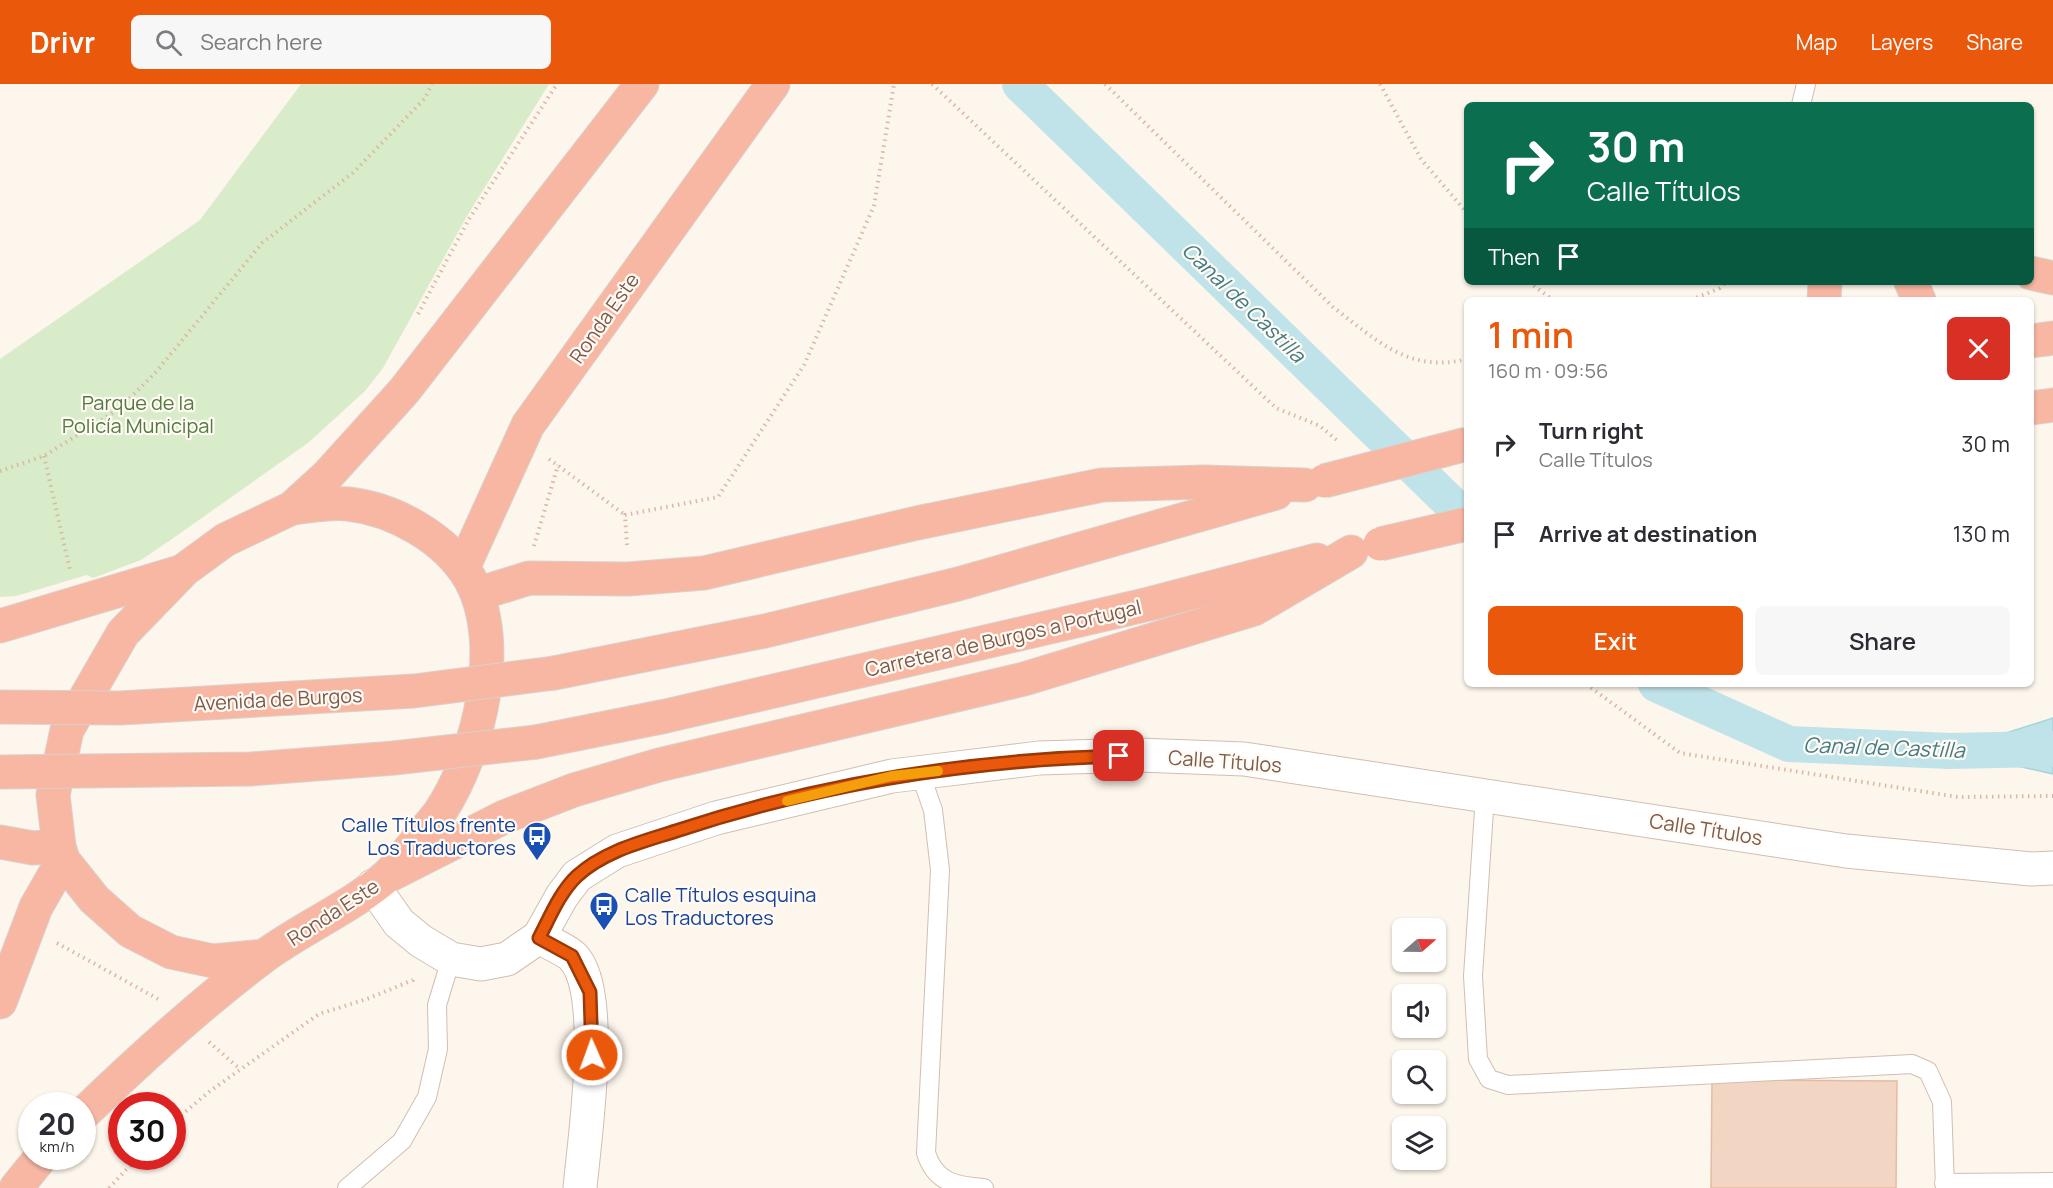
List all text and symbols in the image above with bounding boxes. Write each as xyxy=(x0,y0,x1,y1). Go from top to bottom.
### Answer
search box xyxy=(131,15,551,69)
text: Drivr xyxy=(30,23,95,61)
icon: search xyxy=(152,26,185,59)
text: Search here xyxy=(200,27,323,57)
text: Map xyxy=(1796,28,1837,56)
text: Layers xyxy=(1870,28,1933,56)
text: Share xyxy=(1966,28,2023,56)
text: 30 m xyxy=(1587,117,1685,175)
icon: right xyxy=(1488,126,1566,204)
text: Calle Títulos xyxy=(1587,172,1741,209)
water label: Canal de Castilla xyxy=(1176,236,1313,369)
icon: arrive xyxy=(1552,240,1585,273)
text: Then xyxy=(1488,242,1540,272)
street label: Ronda Este xyxy=(563,267,645,369)
text: 1 min xyxy=(1488,310,1574,359)
button: close xyxy=(1947,317,2010,380)
text: 160 m · 09:56 xyxy=(1488,357,1608,384)
park label: Parque de la Policía Municipal xyxy=(62,389,214,439)
text: Turn right xyxy=(1539,416,1644,446)
icon: right xyxy=(1488,428,1521,461)
text: 30 m xyxy=(1961,429,2010,459)
text: Calle Títulos xyxy=(1539,446,1653,473)
icon: arrive xyxy=(1488,518,1521,551)
text: Arrive at destination xyxy=(1539,519,1757,549)
text: 130 m xyxy=(1953,519,2010,549)
street label: Carretera de Burgos a Portugal xyxy=(862,593,1144,683)
button: Exit xyxy=(1488,606,1743,675)
button: Share xyxy=(1755,606,2010,675)
street label: Avenida de Burgos xyxy=(193,681,363,717)
pin xyxy=(1093,730,1144,781)
water label: Canal de Castilla xyxy=(1803,730,1966,764)
icon: arrive xyxy=(1102,739,1135,772)
street label: Calle Títulos xyxy=(1167,744,1283,778)
street label: Calle Títulos xyxy=(1648,807,1764,851)
place label: Calle Títulos frente Los Traductores xyxy=(341,811,516,861)
bus stop icon: Calle Títulos frente Los Traductores xyxy=(521,820,553,862)
street label: Ronda Este xyxy=(282,872,384,952)
place label: Calle Títulos esquina Los Traductores xyxy=(625,881,816,931)
bus stop icon: Calle Títulos esquina Los Traductores xyxy=(588,890,620,932)
north arrow xyxy=(1392,918,1446,972)
map controls xyxy=(1392,918,1446,1170)
button: sound xyxy=(1392,984,1446,1038)
position arrow xyxy=(560,1023,624,1087)
button: search xyxy=(1392,1050,1446,1104)
speed limit sign: 30 xyxy=(108,1092,186,1170)
text: 20 xyxy=(38,1103,76,1144)
button: layers xyxy=(1392,1116,1446,1170)
text: km/h xyxy=(40,1136,74,1157)

